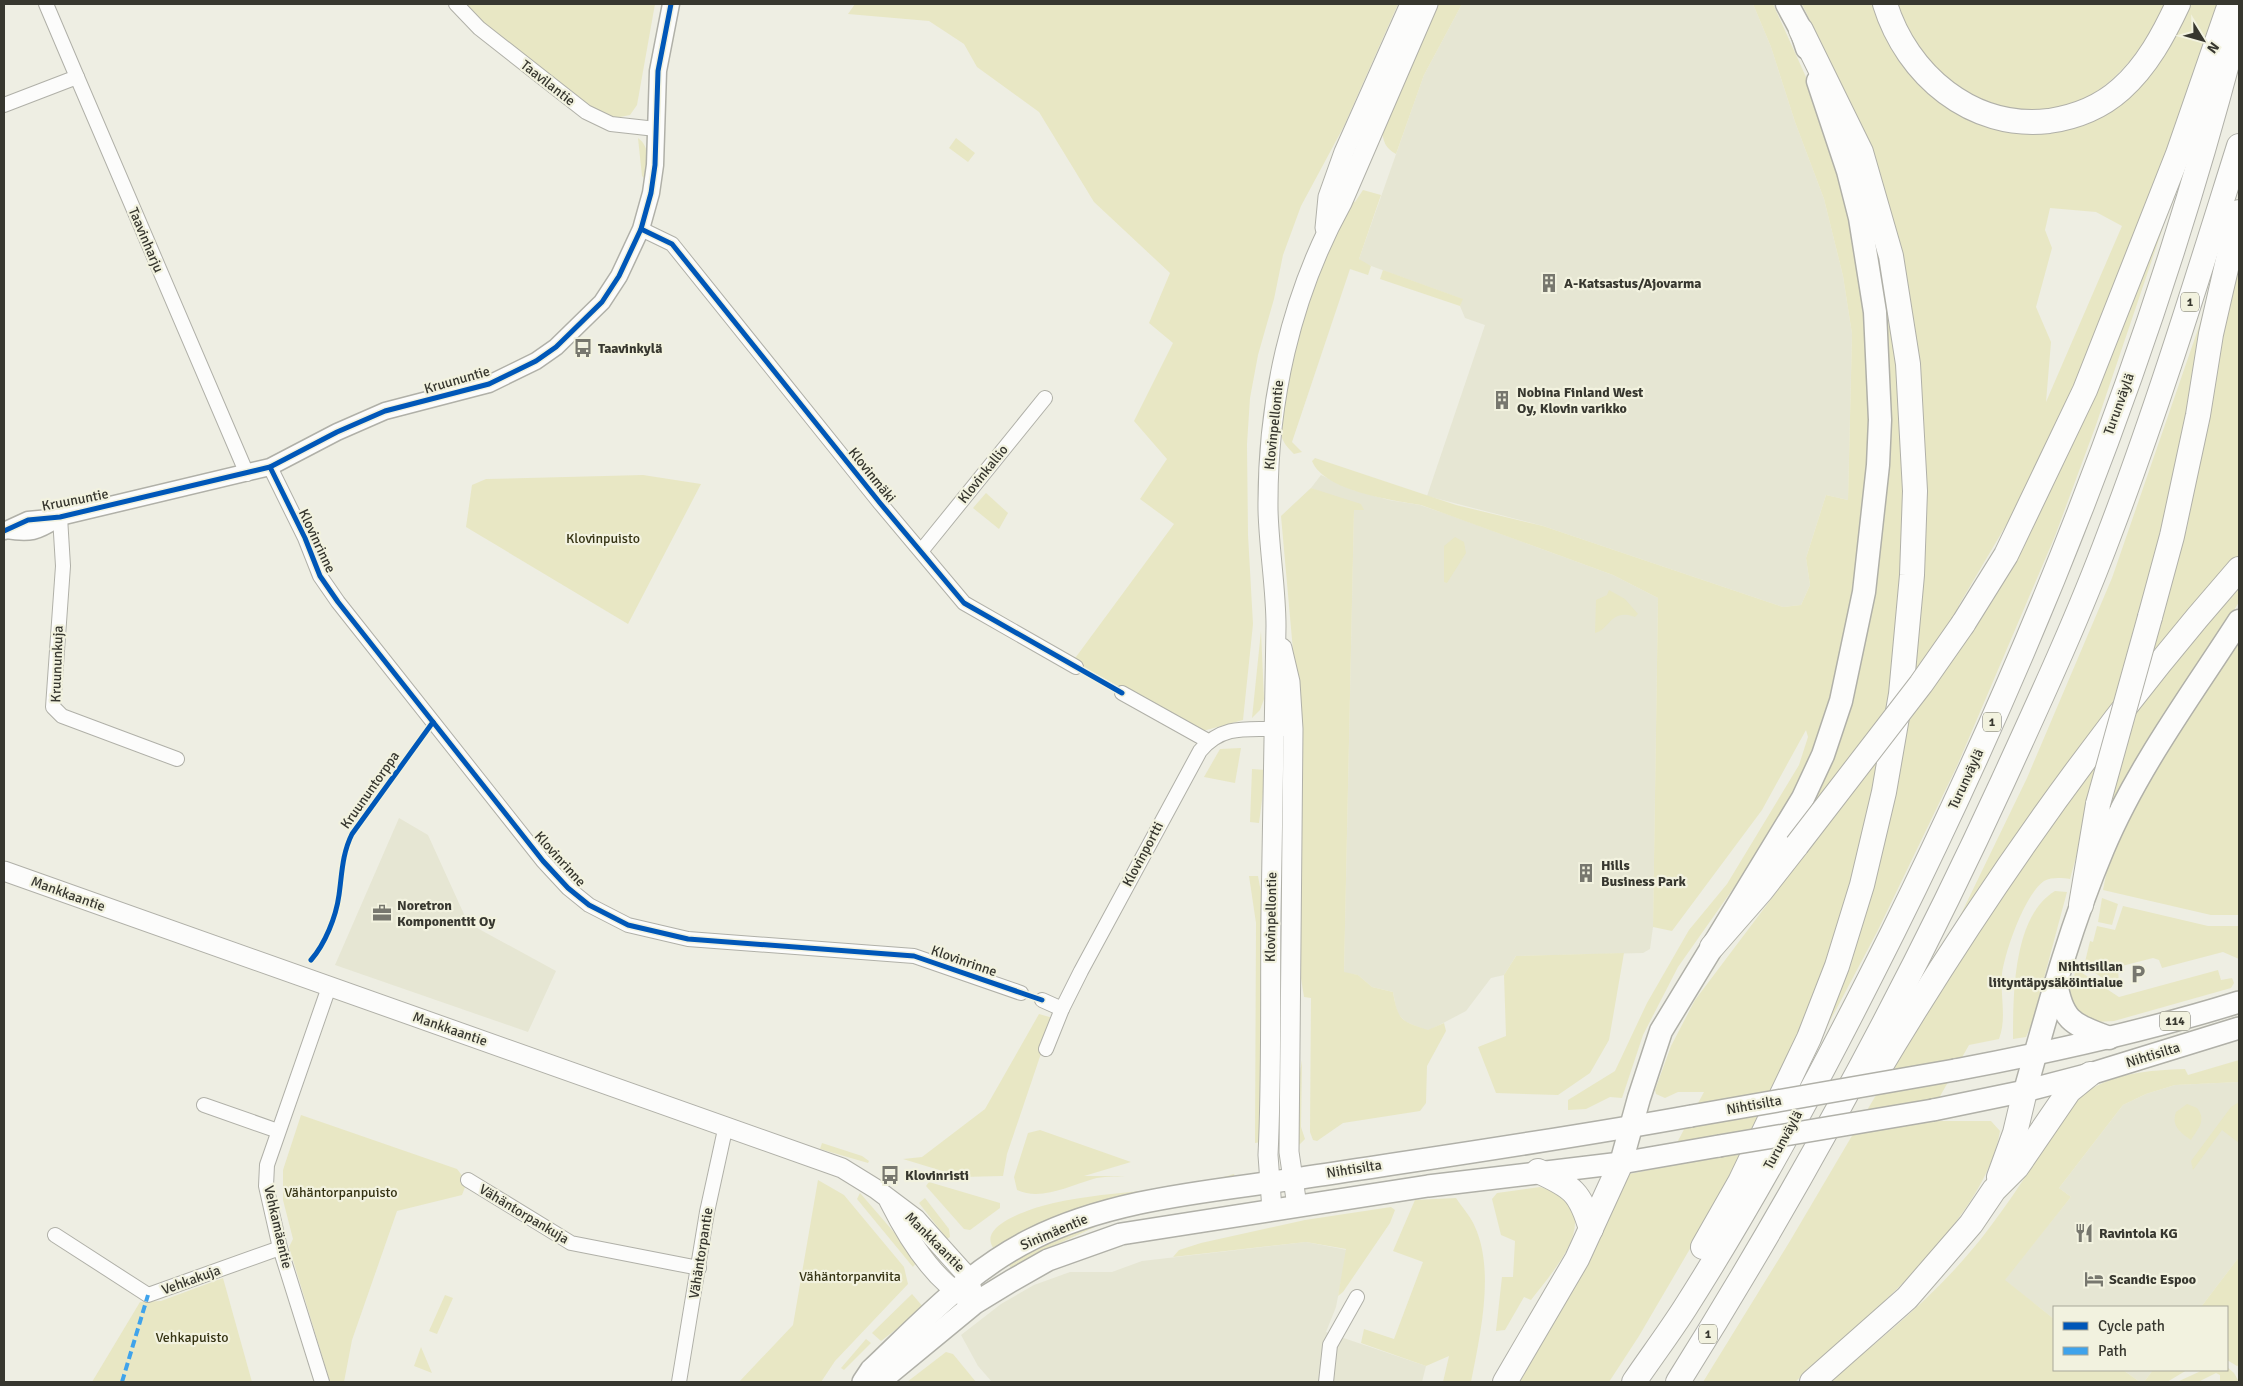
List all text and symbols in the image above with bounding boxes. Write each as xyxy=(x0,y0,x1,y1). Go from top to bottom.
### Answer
north arrow xyxy=(2178,15,2228,65)
text: N xyxy=(2203,39,2223,57)
street label: Taavilantie xyxy=(517,56,579,110)
street label: Taavinharju xyxy=(125,205,167,275)
building icon: A-Katsastus/Ajovarma xyxy=(1538,272,1560,294)
place label: A-Katsastus/Ajovarma xyxy=(1564,275,1702,292)
road number: 1 xyxy=(2181,292,2199,312)
bus stop icon: Taavinkylä xyxy=(572,337,594,359)
place label: Taavinkylä xyxy=(598,340,662,357)
street label: Kruununtie xyxy=(422,363,492,397)
street label: Turunväylä xyxy=(2100,371,2138,437)
street label: Klovinpellontie xyxy=(1261,379,1287,471)
place label: Nobina Finland West Oy, Klovin varikko xyxy=(1517,384,1644,417)
building icon: Nobina Finland West Oy, Klovin varikko xyxy=(1491,389,1513,411)
street label: Klovinkallio xyxy=(954,441,1012,507)
street label: Klovinmäki xyxy=(845,444,899,506)
street label: Kruununtie xyxy=(40,485,110,515)
street label: Klovinrinne xyxy=(295,506,339,576)
park label: Klovinpuisto xyxy=(566,530,640,547)
street label: Kruununkuja xyxy=(47,625,67,703)
road number: 1 xyxy=(1983,712,2001,732)
street label: Turunväylä xyxy=(1945,746,1987,812)
street label: Kruununtorppa xyxy=(337,748,403,832)
street label: Klovinportti xyxy=(1119,819,1167,889)
street label: Klovinrinne xyxy=(531,828,589,890)
place label: Hills Business Park xyxy=(1601,857,1687,890)
building icon: Hills Business Park xyxy=(1575,862,1597,884)
street label: Klovinpellontie xyxy=(1262,872,1280,962)
street label: Mankkaantie xyxy=(29,873,107,915)
place label: Noretron Komponentit Oy xyxy=(397,897,495,930)
office icon: Noretron Komponentit Oy xyxy=(371,902,393,924)
street label: Klovinrinne xyxy=(929,942,999,980)
place label: Nihtisillan liityntäpysäköintialue xyxy=(1989,958,2123,991)
parking icon: Nihtisillan liityntäpysäköintialue xyxy=(2127,963,2149,985)
street label: Mankkaantie xyxy=(410,1008,490,1050)
road number: 114 xyxy=(2160,1011,2190,1030)
street label: Nihtisilta xyxy=(2124,1039,2182,1071)
street label: Nihtisilta xyxy=(1725,1092,1783,1118)
street label: Turunväylä xyxy=(1760,1108,1806,1172)
street label: Nihtisilta xyxy=(1325,1156,1383,1182)
bus stop icon: Klovinristi xyxy=(879,1164,901,1186)
place label: Klovinristi xyxy=(905,1167,969,1184)
street label: Vähäntorpankuja xyxy=(476,1181,572,1247)
street label: Vehkamäentie xyxy=(260,1184,296,1270)
park label: Vähäntorpanpuisto xyxy=(284,1184,398,1201)
street label: Vähäntorpantie xyxy=(685,1206,717,1300)
street label: Mankkaantie xyxy=(902,1209,968,1275)
street label: Sinimäentie xyxy=(1018,1210,1090,1254)
restaurant icon: Ravintola KG xyxy=(2073,1222,2095,1244)
place label: Ravintola KG xyxy=(2099,1225,2178,1242)
street label: Vehkakuja xyxy=(159,1262,223,1298)
park label: Vähäntorpanviita xyxy=(799,1268,901,1285)
hotel icon: Scandic Espoo xyxy=(2083,1268,2105,1290)
place label: Scandic Espoo xyxy=(2109,1271,2196,1288)
legend xyxy=(2053,1306,2228,1371)
text: Cycle path xyxy=(2098,1317,2165,1335)
road number: 1 xyxy=(1699,1325,1717,1344)
park label: Vehkapuisto xyxy=(155,1329,229,1346)
text: Path xyxy=(2098,1342,2127,1360)

